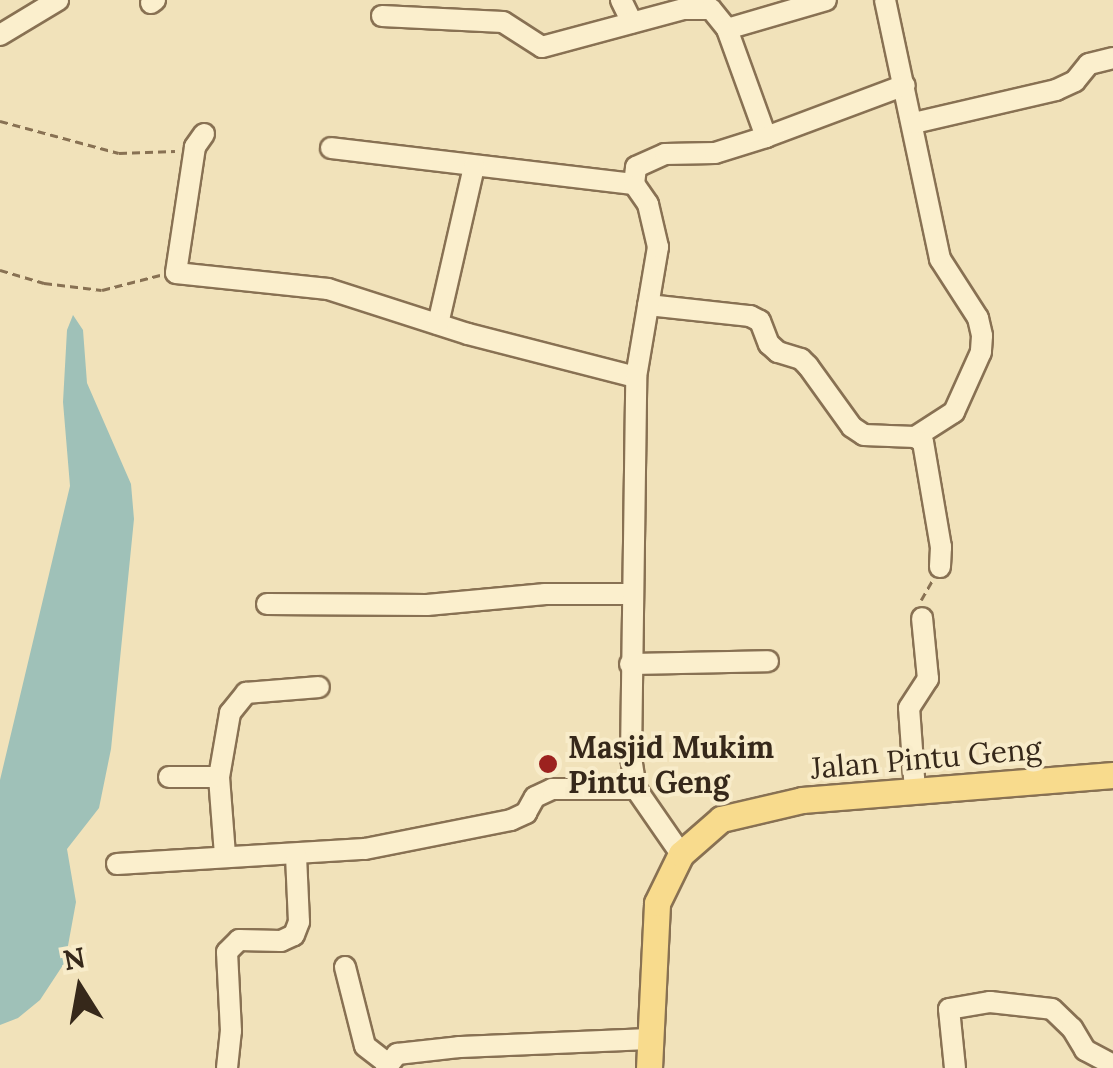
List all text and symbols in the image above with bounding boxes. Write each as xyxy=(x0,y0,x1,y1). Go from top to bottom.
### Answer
place label: Masjid Mukim Pintu Geng xyxy=(568,729,774,800)
street label: Jalan Pintu Geng xyxy=(809,730,1043,786)
marker: Masjid Mukim Pintu Geng xyxy=(537,753,559,775)
north arrow xyxy=(30,938,130,1038)
text: N xyxy=(60,939,88,978)

